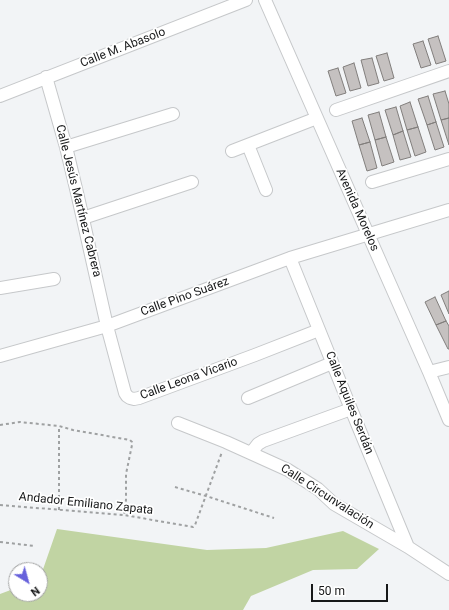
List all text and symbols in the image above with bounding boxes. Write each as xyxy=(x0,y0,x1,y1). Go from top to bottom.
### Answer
street label: Calle M. Abasolo xyxy=(78,25,168,71)
street label: Calle Jesús Martínez Cabrera xyxy=(52,123,104,279)
street label: Avenida Morelos xyxy=(332,166,382,254)
street label: Calle Pino Suárez xyxy=(139,274,231,320)
street label: Calle Aquiles Serdán xyxy=(322,350,376,456)
street label: Calle Leona Vicario xyxy=(138,355,240,403)
street label: Calle Circunvalación xyxy=(278,462,376,532)
street label: Andador Emiliano Zapata xyxy=(18,490,154,518)
north arrow xyxy=(8,562,48,602)
scale bar xyxy=(313,576,390,602)
text: N xyxy=(28,584,42,599)
text: 50 m xyxy=(318,584,345,598)

